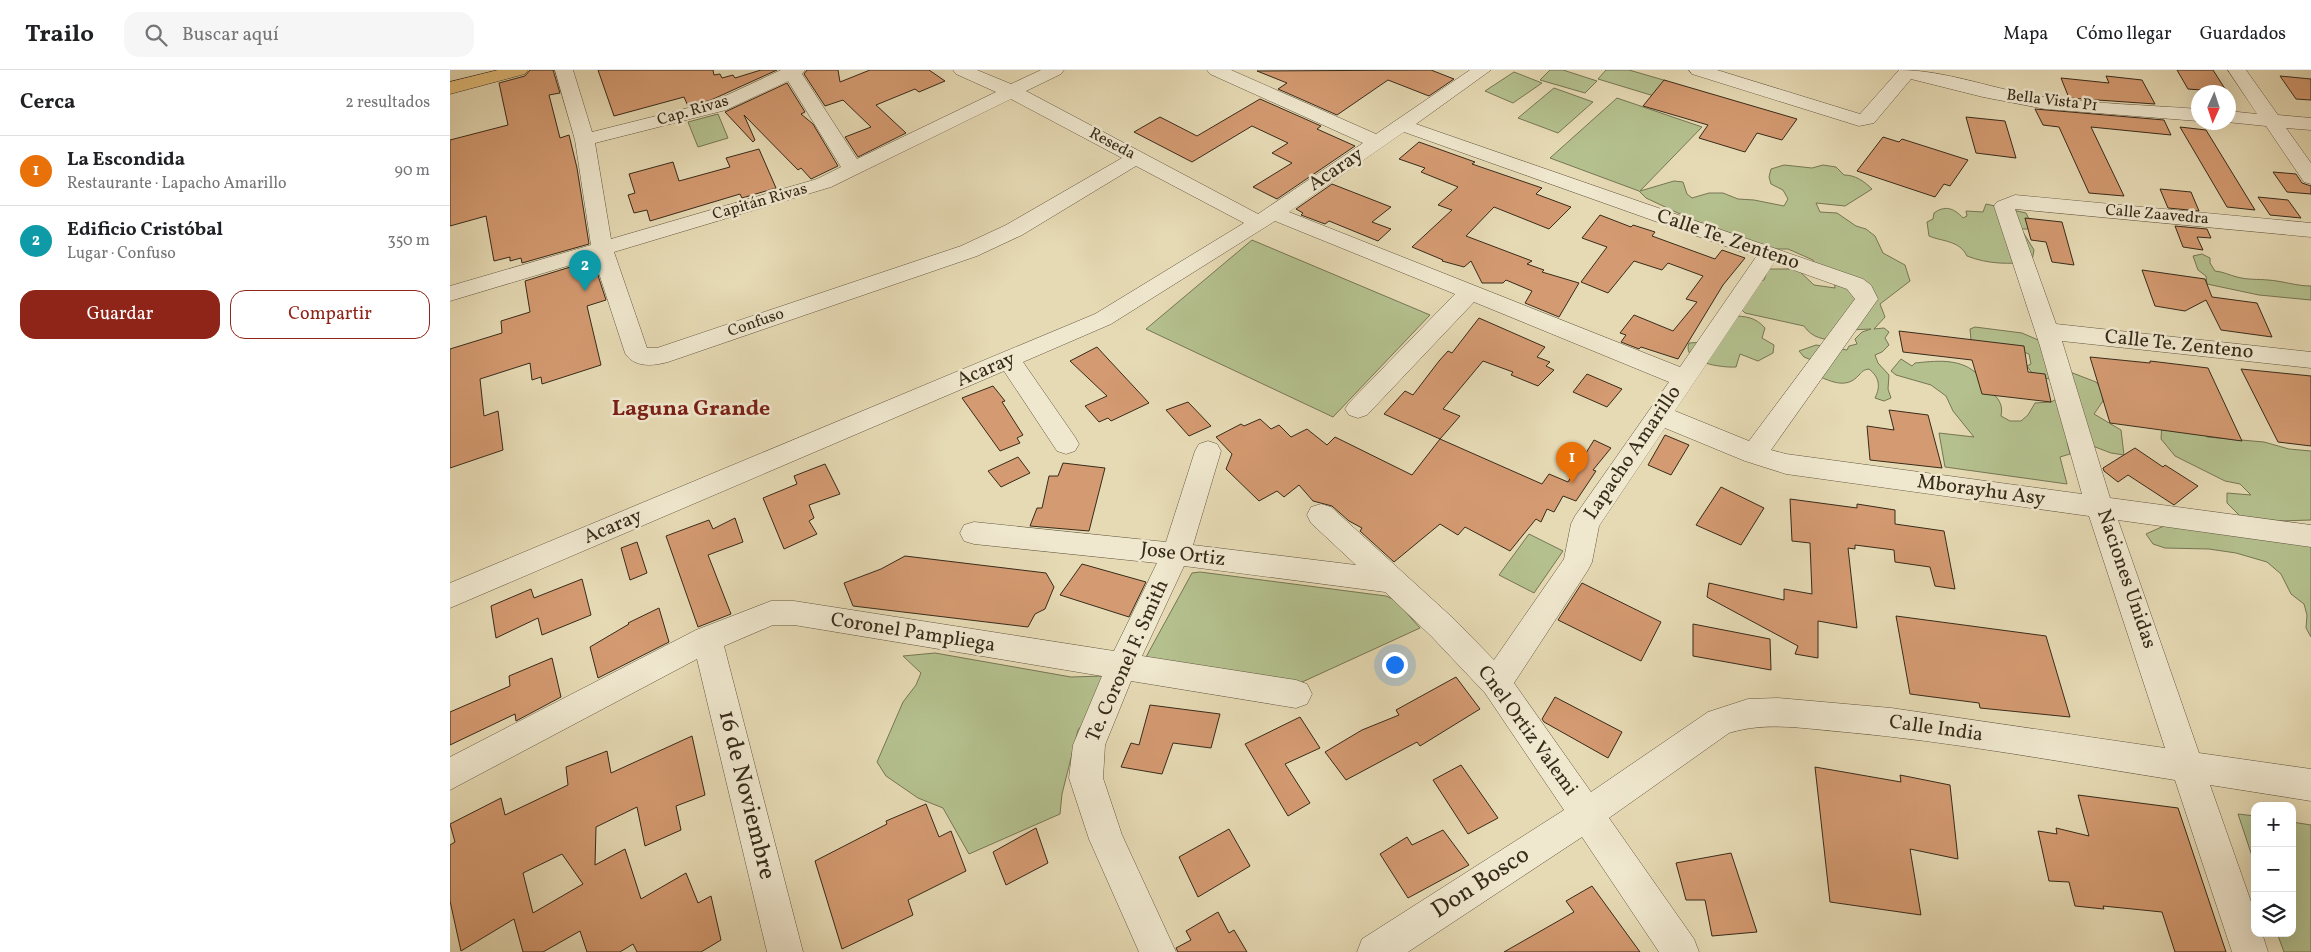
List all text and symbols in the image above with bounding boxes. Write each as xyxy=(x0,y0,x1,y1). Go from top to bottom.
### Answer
search box xyxy=(124,12,474,57)
text: Trailo xyxy=(25,18,94,52)
icon: search xyxy=(142,21,170,49)
text: Buscar aquí xyxy=(182,22,279,48)
text: Mapa xyxy=(2003,22,2048,47)
text: Cómo llegar xyxy=(2076,22,2172,47)
text: Guardados xyxy=(2200,22,2286,47)
street label: Bella Vista P1 xyxy=(2005,84,2099,118)
north arrow xyxy=(2191,85,2236,130)
text: Cerca xyxy=(20,88,75,117)
street label: Cap. Rivas xyxy=(655,90,731,132)
text: 2 resultados xyxy=(345,92,430,114)
street label: Reseda xyxy=(1085,123,1139,165)
street label: Acaray xyxy=(1303,141,1369,199)
text: La Escondida xyxy=(67,147,185,173)
text: 1 xyxy=(33,160,39,182)
text: 90 m xyxy=(394,160,430,182)
text: Restaurante · Lapacho Amarillo xyxy=(67,173,287,195)
street label: Capitán Rivas xyxy=(710,178,810,226)
street label: Calle Zaavedra xyxy=(2104,200,2210,230)
street label: Calle Te. Zenteno xyxy=(1653,202,1803,278)
text: Edificio Cristóbal xyxy=(67,217,223,243)
text: 2 xyxy=(32,230,40,252)
text: 350 m xyxy=(387,230,430,252)
text: Lugar · Confuso xyxy=(67,243,176,265)
pin: 2 xyxy=(569,250,601,291)
button: Guardar xyxy=(20,290,220,339)
button: Compartir xyxy=(230,290,430,339)
street label: Confuso xyxy=(725,303,787,343)
street label: Calle Te. Zenteno xyxy=(2103,323,2255,367)
street label: Acaray xyxy=(952,345,1020,395)
street label: Lapacho Amarillo xyxy=(1578,380,1688,526)
district label: Laguna Grande xyxy=(612,394,770,425)
pin: 1 xyxy=(1556,442,1588,483)
street label: Mborayhu Asy xyxy=(1915,468,2047,514)
street label: Acaray xyxy=(579,502,647,552)
street label: Naciones Unidas xyxy=(2089,506,2163,652)
street label: Jose Ortiz xyxy=(1139,536,1227,574)
street label: Te. Coronel F. Smith xyxy=(1080,575,1176,747)
street label: Coronel Pampliega xyxy=(829,606,997,660)
your location xyxy=(1382,652,1408,678)
street label: Cnel Ortiz Valemi xyxy=(1470,660,1584,802)
street label: 16 de Noviembre xyxy=(709,707,783,883)
street label: Calle India xyxy=(1887,709,1985,749)
map controls xyxy=(2251,802,2296,937)
button: + xyxy=(2251,802,2296,847)
street label: Don Bosco xyxy=(1425,839,1537,927)
button: − xyxy=(2251,847,2296,892)
button: layers xyxy=(2251,892,2296,937)

